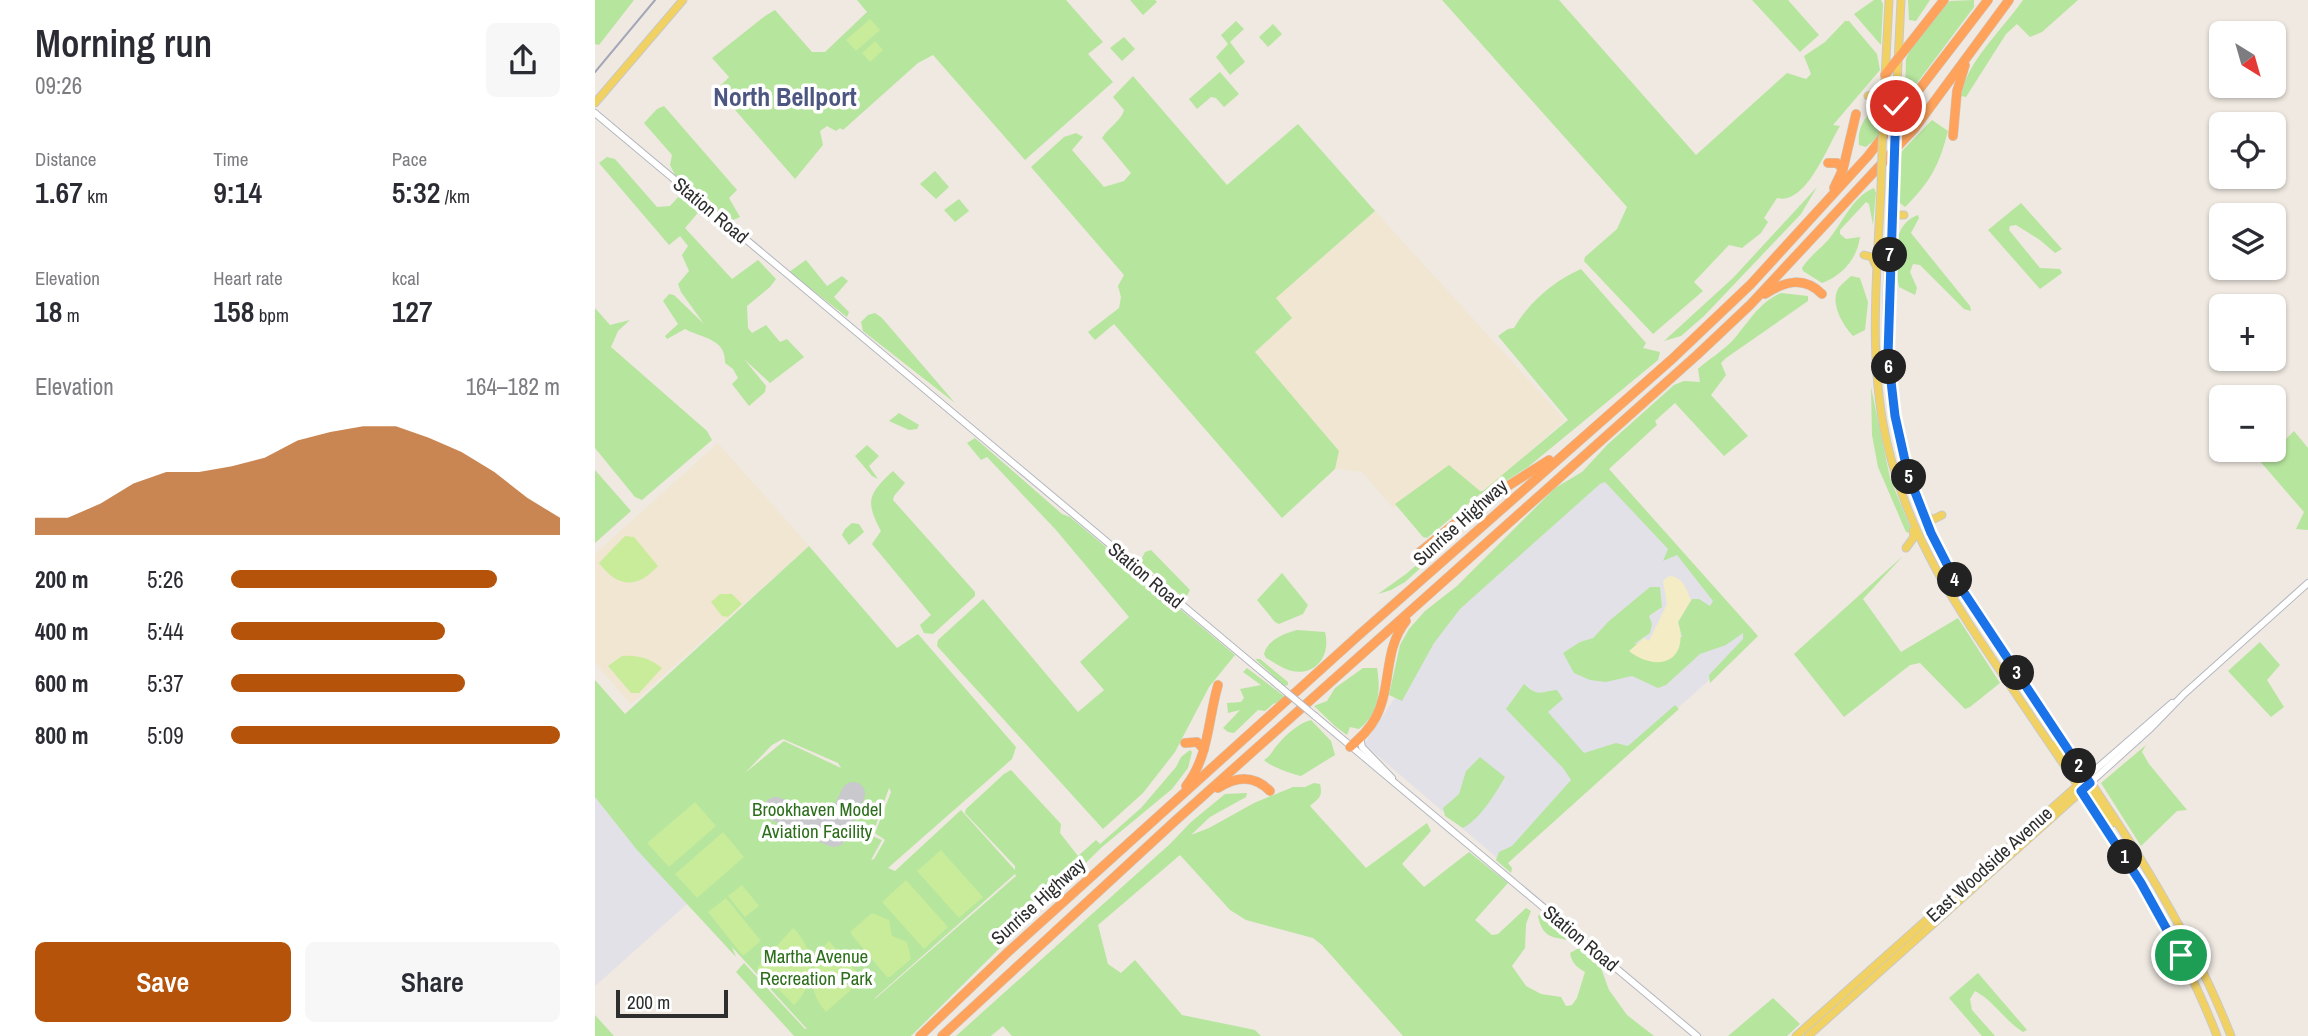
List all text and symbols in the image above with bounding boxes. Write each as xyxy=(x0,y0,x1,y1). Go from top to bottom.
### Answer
text: Morning run xyxy=(35,18,212,69)
north arrow xyxy=(2209,21,2285,98)
map controls xyxy=(2209,21,2286,462)
button: share xyxy=(486,23,560,97)
text: 09:26 xyxy=(35,70,82,101)
pin xyxy=(1866,76,1926,136)
district label: North Bellport xyxy=(713,79,857,114)
icon: check xyxy=(1877,87,1915,125)
button: locate xyxy=(2209,112,2286,189)
text: Distance xyxy=(35,146,96,172)
text: Time xyxy=(213,146,248,172)
text: Pace xyxy=(392,146,427,172)
street label: Station Road xyxy=(668,171,754,249)
text: 1.67 xyxy=(35,172,83,212)
text: 9:14 xyxy=(213,172,262,212)
text: 5:32 xyxy=(392,172,440,212)
text: km xyxy=(83,183,108,209)
text: /km xyxy=(440,183,470,209)
button: layers xyxy=(2209,203,2286,280)
pin: 7 xyxy=(1873,238,1907,272)
text: 7 xyxy=(1885,241,1894,267)
text: Elevation xyxy=(35,265,100,291)
text: Heart rate xyxy=(213,265,283,291)
text: kcal xyxy=(392,265,419,291)
text: 18 xyxy=(35,291,62,331)
text: 158 xyxy=(213,291,254,331)
text: 127 xyxy=(392,291,433,331)
button: + xyxy=(2209,294,2286,371)
text: m xyxy=(62,302,80,328)
text: bpm xyxy=(254,302,289,328)
pin: 6 xyxy=(1871,350,1907,384)
text: 6 xyxy=(1884,353,1893,379)
text: Elevation xyxy=(35,371,114,402)
text: 164–182 m xyxy=(466,371,560,402)
button: − xyxy=(2209,385,2286,462)
pin: 5 xyxy=(1891,460,1927,494)
text: 5 xyxy=(1904,463,1913,489)
street label: Sunrise Highway xyxy=(1407,473,1513,571)
street label: Station Road xyxy=(1103,536,1189,614)
pin: 4 xyxy=(1937,562,1973,598)
text: 200 m xyxy=(35,564,88,595)
text: 5:26 xyxy=(147,564,184,595)
text: 4 xyxy=(1950,566,1959,592)
text: 400 m xyxy=(35,616,88,647)
text: 5:44 xyxy=(147,616,184,647)
pin: 3 xyxy=(1999,656,2035,690)
text: 3 xyxy=(2012,659,2021,685)
text: 600 m xyxy=(35,668,88,699)
text: 5:37 xyxy=(147,668,184,699)
text: 800 m xyxy=(35,720,88,751)
text: 5:09 xyxy=(147,720,184,751)
pin: 2 xyxy=(2061,748,2097,784)
text: 2 xyxy=(2074,752,2083,778)
park label: Brookhaven Model Aviation Facility xyxy=(752,796,882,844)
street label: East Woodside Avenue xyxy=(1920,800,2058,928)
pin: 1 xyxy=(2107,840,2143,874)
text: 1 xyxy=(2120,843,2129,869)
street label: Sunrise Highway xyxy=(985,852,1091,950)
street label: Station Road xyxy=(1538,899,1624,977)
pin xyxy=(2151,925,2211,985)
icon: arrive xyxy=(2162,936,2200,974)
button: Save xyxy=(35,942,291,1022)
button: Share xyxy=(305,942,560,1022)
park label: Martha Avenue Recreation Park xyxy=(760,943,872,991)
scale bar xyxy=(616,987,728,1019)
text: 200 m xyxy=(627,989,670,1015)

